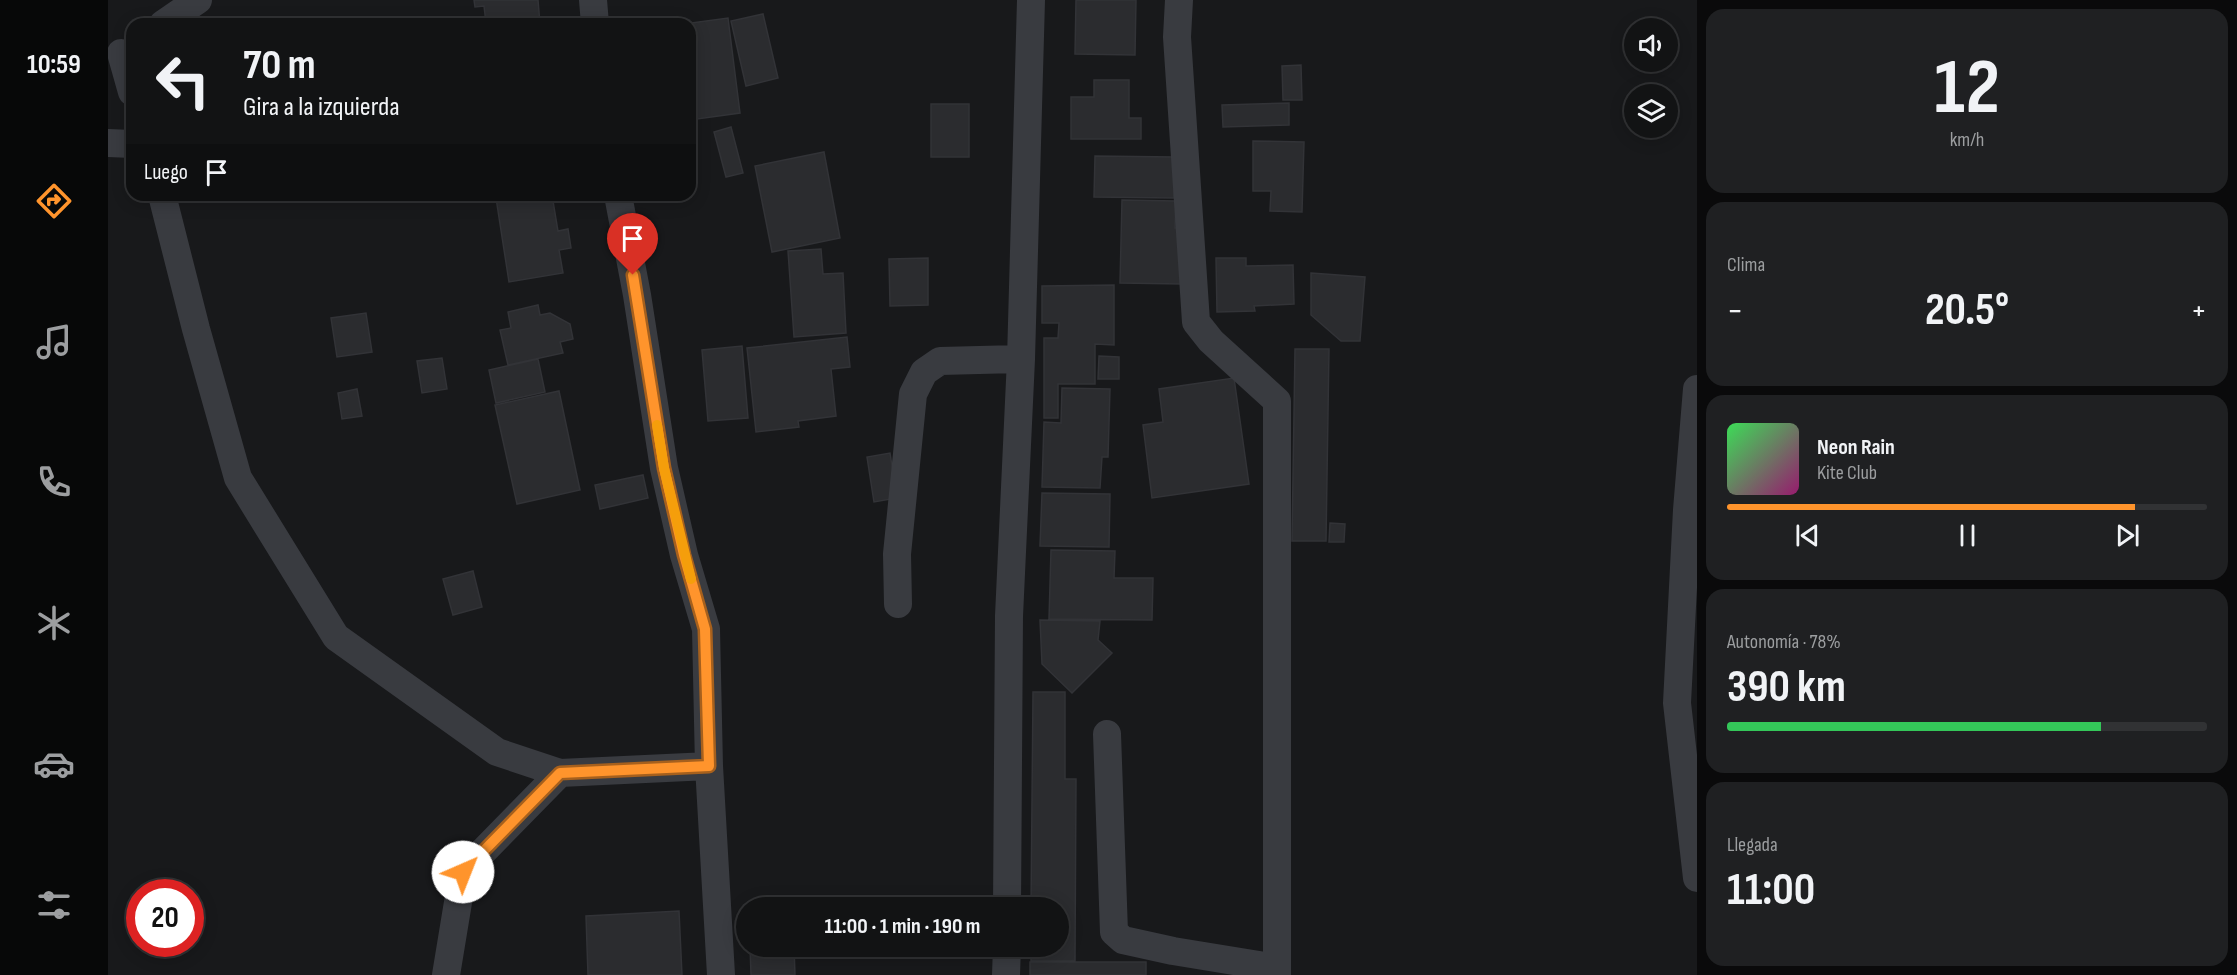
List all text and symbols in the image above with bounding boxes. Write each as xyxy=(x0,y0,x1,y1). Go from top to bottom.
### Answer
map controls xyxy=(1624,18,1678,138)
button: sound xyxy=(1624,18,1678,72)
text: 70 m xyxy=(243,40,316,91)
icon: left xyxy=(144,42,222,120)
text: 12 xyxy=(1934,42,2000,135)
text: 10:59 xyxy=(27,49,81,81)
button: layers xyxy=(1624,84,1678,138)
text: Gira a la izquierda xyxy=(243,91,400,123)
text: km/h xyxy=(1950,128,1984,152)
icon: arrive xyxy=(200,156,233,189)
text: Luego xyxy=(144,159,188,186)
icon: directions xyxy=(33,180,75,222)
pin xyxy=(607,213,658,275)
icon: arrive xyxy=(616,222,649,255)
text: Clima xyxy=(1727,253,1765,277)
text: 20.5° xyxy=(1925,283,2009,338)
text: − xyxy=(1727,291,1743,331)
text: + xyxy=(2191,291,2207,331)
icon: music xyxy=(33,321,75,363)
text: Neon Rain xyxy=(1817,434,1895,461)
icon: phone xyxy=(33,461,75,503)
text: Kite Club xyxy=(1817,461,1877,485)
icon: previous xyxy=(1791,519,1824,552)
icon: pause xyxy=(1951,519,1984,552)
icon: next xyxy=(2111,519,2144,552)
icon: climate xyxy=(33,602,75,644)
text: Autonomía · 78% xyxy=(1727,630,1841,654)
text: 390 km xyxy=(1727,660,1846,715)
icon: car xyxy=(33,743,75,785)
text: Llegada xyxy=(1727,833,1778,857)
position arrow xyxy=(431,840,495,904)
text: 11:00 xyxy=(1727,863,1815,918)
speed limit sign: 20 xyxy=(126,879,204,957)
icon: filters xyxy=(33,884,75,926)
text: 11:00 · 1 min · 190 m xyxy=(825,913,980,940)

